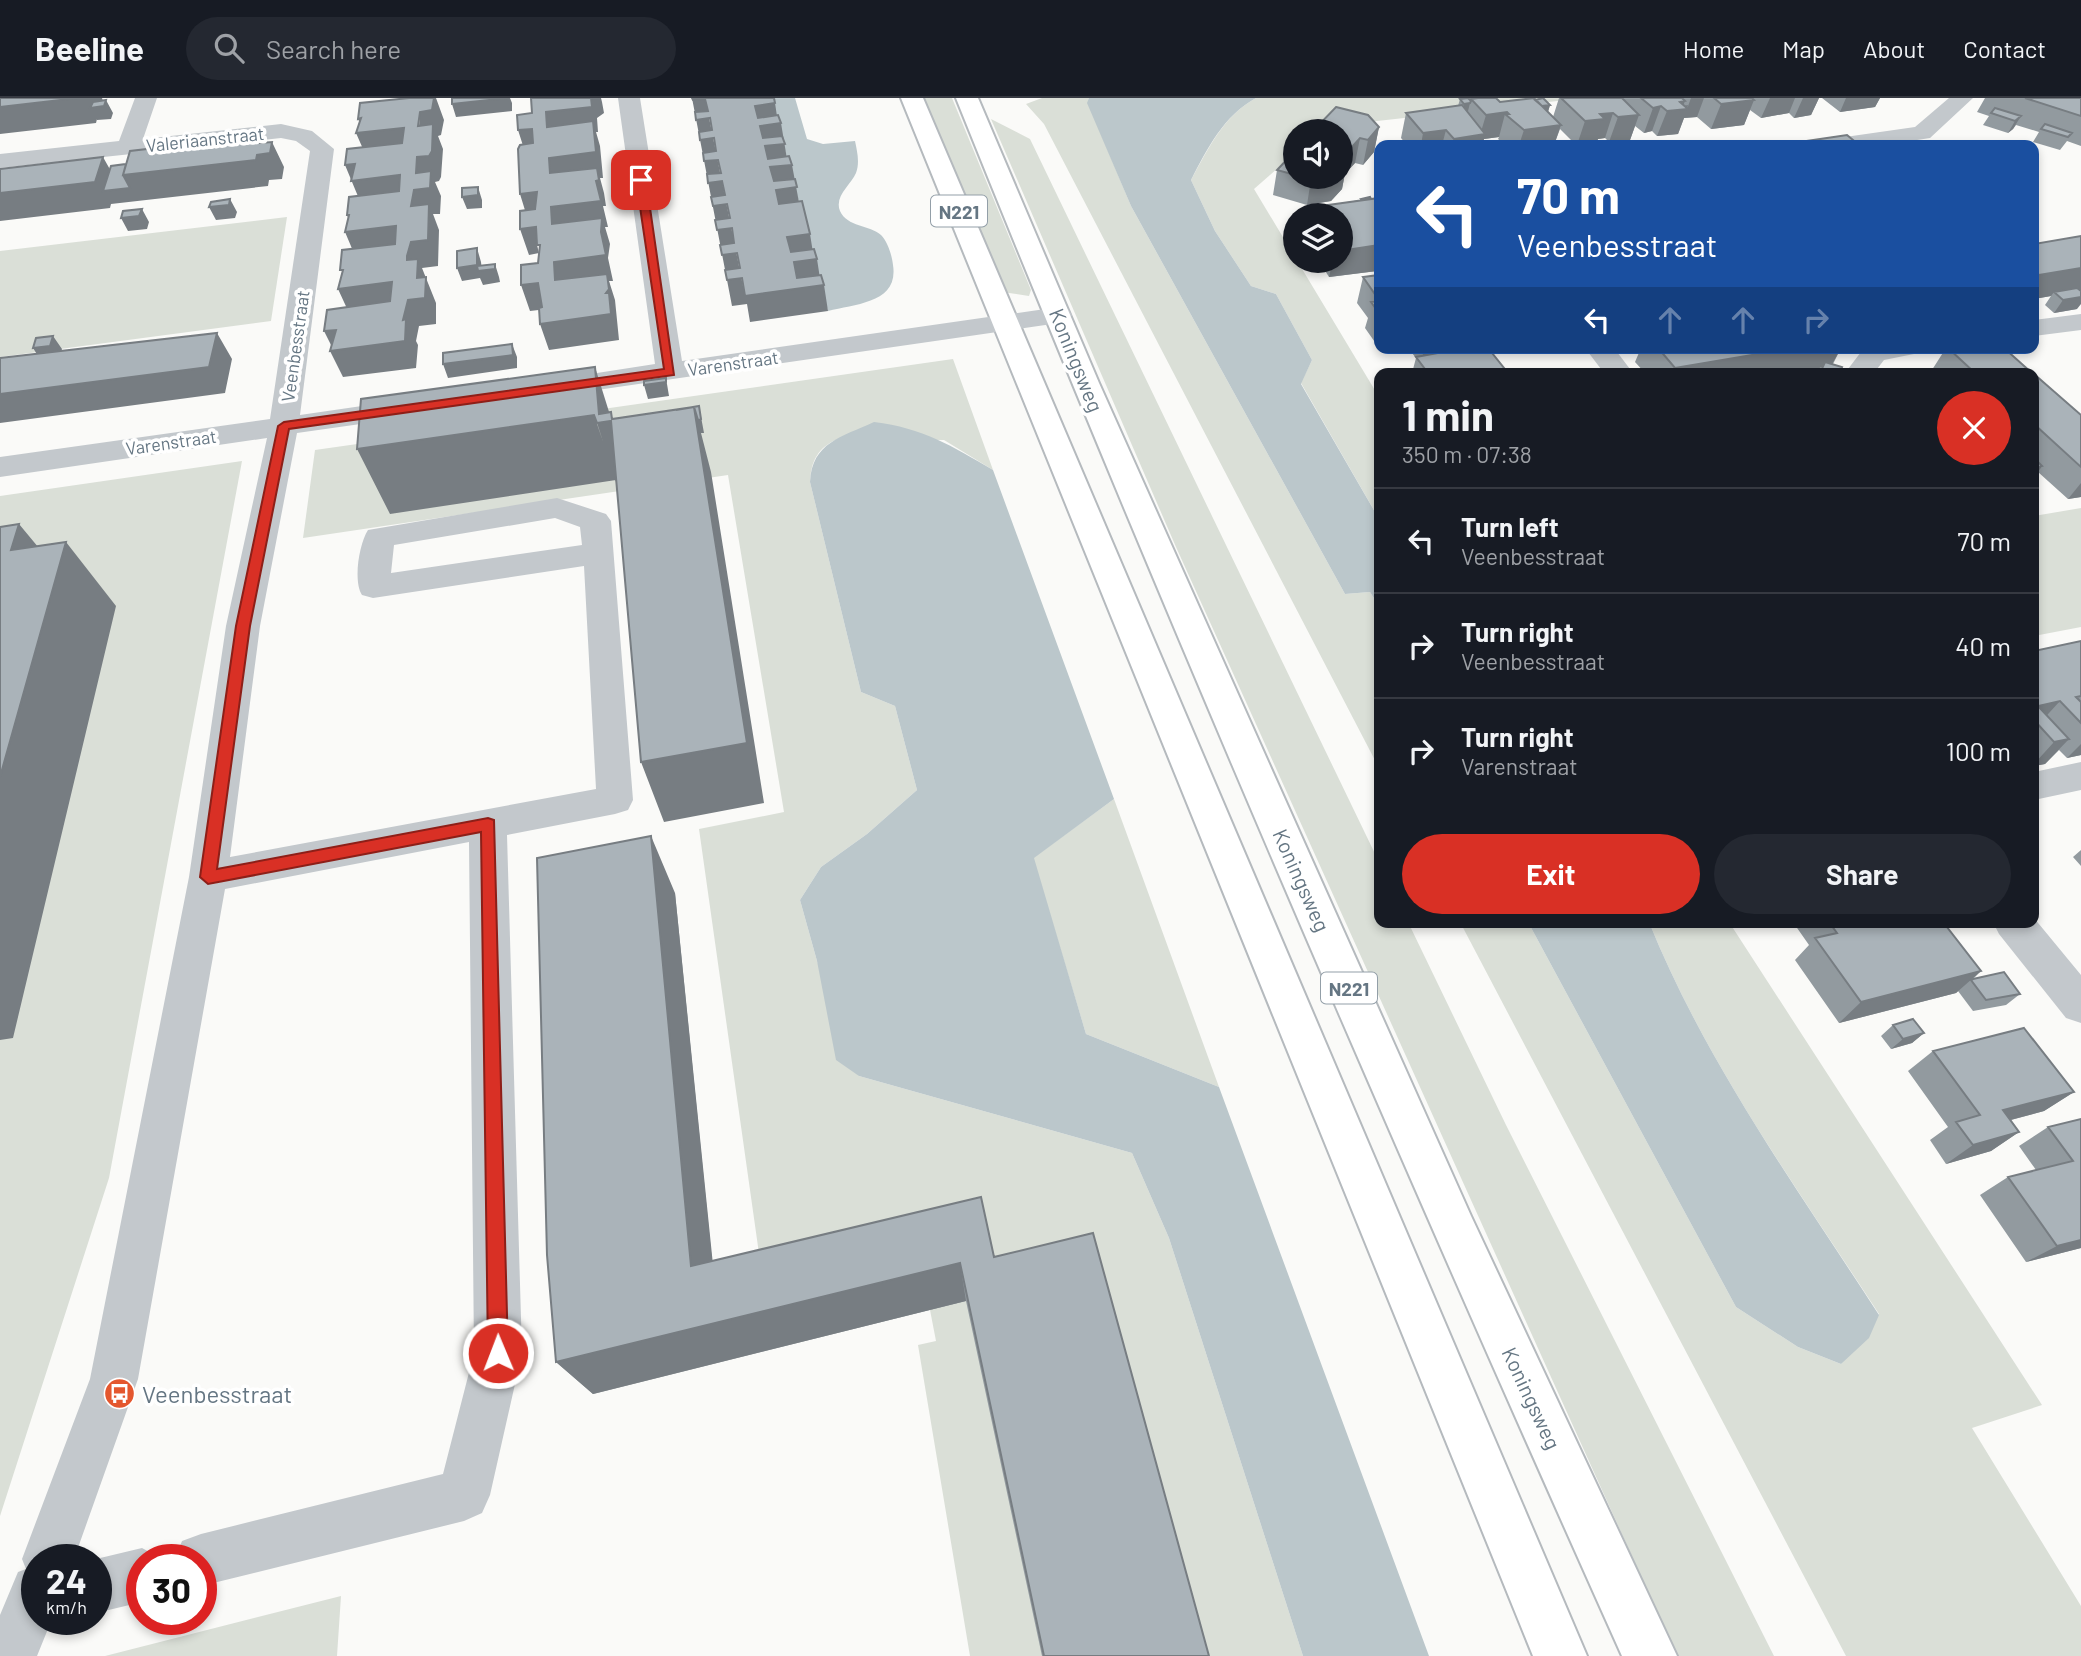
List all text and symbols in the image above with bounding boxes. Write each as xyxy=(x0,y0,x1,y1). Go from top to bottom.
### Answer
search box xyxy=(186,17,676,80)
text: Beeline xyxy=(35,28,144,68)
icon: search xyxy=(210,29,248,67)
text: Search here xyxy=(266,33,401,64)
text: Home xyxy=(1683,34,1744,63)
text: Map xyxy=(1782,34,1825,63)
text: About xyxy=(1863,34,1925,63)
text: Contact xyxy=(1963,34,2046,63)
map controls xyxy=(1283,119,1353,273)
button: sound xyxy=(1283,119,1353,189)
street label: Valeriaanstraat xyxy=(145,122,265,156)
pin xyxy=(611,150,671,210)
icon: arrive xyxy=(622,161,660,199)
text: 70 m xyxy=(1517,165,1620,224)
icon: left xyxy=(1402,168,1493,259)
road number: N221 xyxy=(931,195,987,226)
button: layers xyxy=(1283,203,1353,273)
text: Veenbesstraat xyxy=(1517,225,1717,263)
street label: Veenbesstraat xyxy=(276,289,314,403)
icon: left xyxy=(1578,301,1616,339)
icon: ahead xyxy=(1651,301,1689,339)
icon: ahead xyxy=(1724,301,1762,339)
icon: right xyxy=(1797,301,1835,339)
street label: Koningsweg xyxy=(1045,304,1109,416)
street label: Varenstraat xyxy=(686,346,780,380)
text: 1 min xyxy=(1402,389,1494,439)
button: close xyxy=(1937,391,2011,465)
street label: Varenstraat xyxy=(124,425,218,459)
text: 350 m · 07:38 xyxy=(1402,440,1532,468)
text: Turn left xyxy=(1461,511,1559,542)
icon: left xyxy=(1402,522,1440,560)
text: 70 m xyxy=(1957,525,2011,556)
text: Veenbesstraat xyxy=(1461,542,1605,570)
text: Turn right xyxy=(1461,616,1574,647)
icon: right xyxy=(1402,627,1440,665)
text: 40 m xyxy=(1955,630,2011,661)
text: Veenbesstraat xyxy=(1461,647,1605,675)
text: Turn right xyxy=(1461,721,1574,752)
icon: right xyxy=(1402,732,1440,770)
text: 100 m xyxy=(1946,735,2011,766)
text: Varenstraat xyxy=(1461,752,1578,780)
street label: Koningsweg xyxy=(1268,825,1336,935)
button: Exit xyxy=(1402,834,1700,914)
button: Share xyxy=(1714,834,2011,914)
road number: N221 xyxy=(1321,972,1377,1004)
position arrow xyxy=(461,1316,535,1390)
street label: Koningsweg xyxy=(1497,1343,1567,1453)
bus stop icon: Veenbesstraat xyxy=(102,1376,136,1410)
place label: Veenbesstraat xyxy=(142,1379,292,1408)
speed limit sign: 30 xyxy=(126,1544,217,1635)
text: 24 xyxy=(46,1559,87,1601)
text: km/h xyxy=(46,1596,87,1618)

